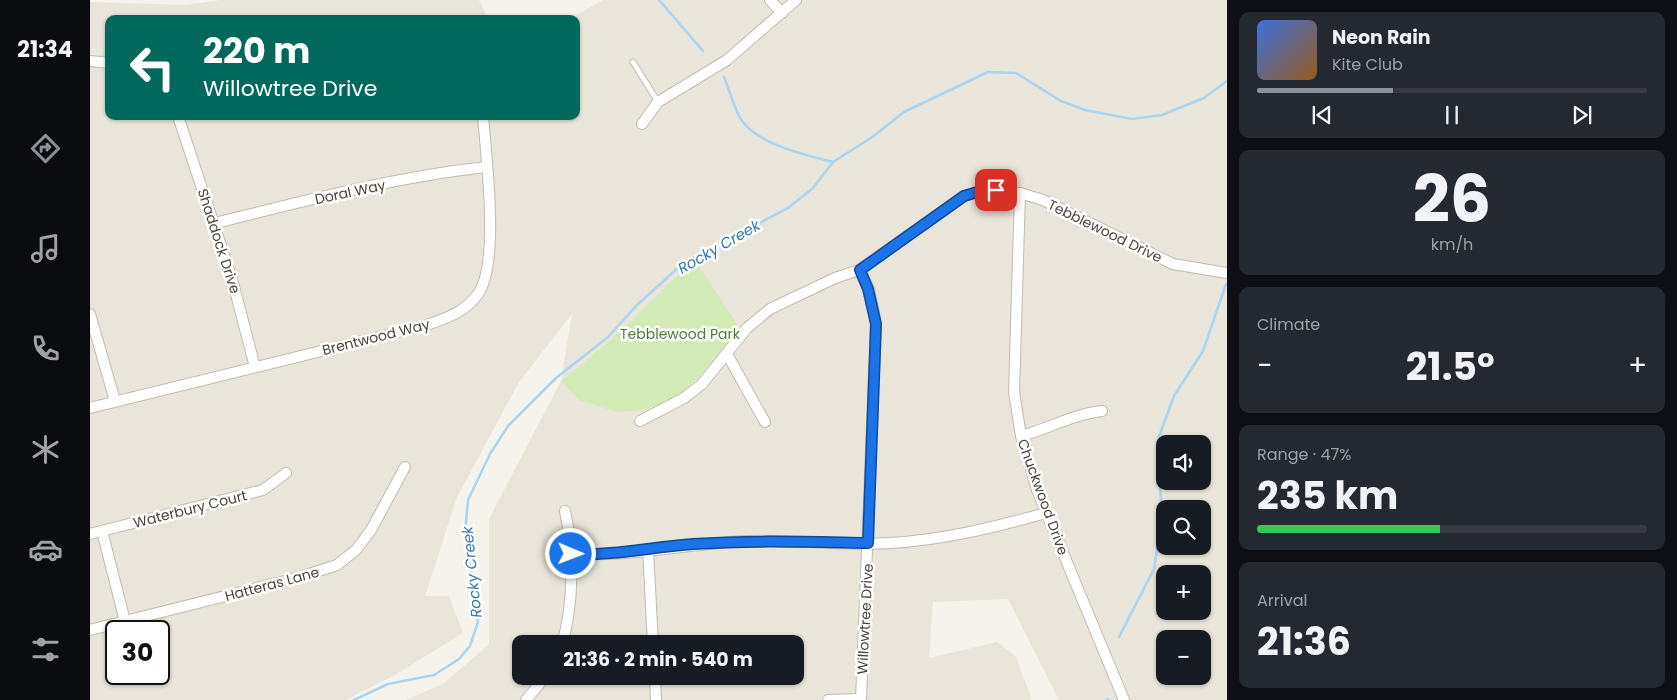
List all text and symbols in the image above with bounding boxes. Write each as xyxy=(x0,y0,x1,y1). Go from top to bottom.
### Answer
text: Neon Rain xyxy=(1332,24,1431,51)
text: 220 m xyxy=(203,26,310,75)
text: 21:34 xyxy=(17,34,73,65)
icon: left xyxy=(120,35,185,100)
text: Kite Club xyxy=(1332,53,1403,76)
text: Willowtree Drive xyxy=(203,73,377,104)
icon: previous xyxy=(1308,101,1336,129)
icon: pause xyxy=(1438,101,1466,129)
icon: next xyxy=(1568,101,1596,129)
icon: directions xyxy=(28,131,63,166)
text: 26 xyxy=(1413,154,1491,245)
pin xyxy=(975,169,1017,211)
street label: Doral Way xyxy=(313,175,387,209)
icon: arrive xyxy=(982,176,1010,204)
street label: Shaddock Drive xyxy=(193,186,245,296)
street label: Tebblewood Drive xyxy=(1044,195,1166,268)
water label: Rocky Creek xyxy=(674,214,765,279)
icon: music xyxy=(28,231,63,266)
text: km/h xyxy=(1431,233,1473,256)
text: Climate xyxy=(1257,313,1320,336)
street label: Brentwood Way xyxy=(320,314,432,360)
park label: Tebblewood Park xyxy=(620,324,741,344)
icon: phone xyxy=(28,331,63,366)
text: 21.5° xyxy=(1406,340,1495,393)
text: − xyxy=(1257,346,1272,385)
text: + xyxy=(1628,346,1647,385)
icon: climate xyxy=(28,432,63,467)
map controls xyxy=(1156,435,1211,685)
button: sound xyxy=(1156,435,1211,490)
street label: Chuckwood Drive xyxy=(1013,436,1073,558)
text: Range · 47% xyxy=(1257,443,1351,466)
text: 235 km xyxy=(1257,469,1398,522)
street label: Waterbury Court xyxy=(131,485,249,533)
button: search xyxy=(1156,500,1211,555)
water label: Rocky Creek xyxy=(456,524,487,619)
position arrow xyxy=(544,527,596,579)
icon: car xyxy=(28,532,63,567)
street label: Hatteras Lane xyxy=(223,562,322,606)
street label: Willowtree Drive xyxy=(852,563,878,675)
button: + xyxy=(1156,565,1211,620)
text: Arrival xyxy=(1257,589,1307,612)
text: 21:36 xyxy=(1257,615,1351,668)
speed limit sign: 30 xyxy=(105,620,170,685)
button: − xyxy=(1156,630,1211,685)
icon: filters xyxy=(28,632,63,667)
text: 21:36 · 2 min · 540 m xyxy=(563,646,753,673)

